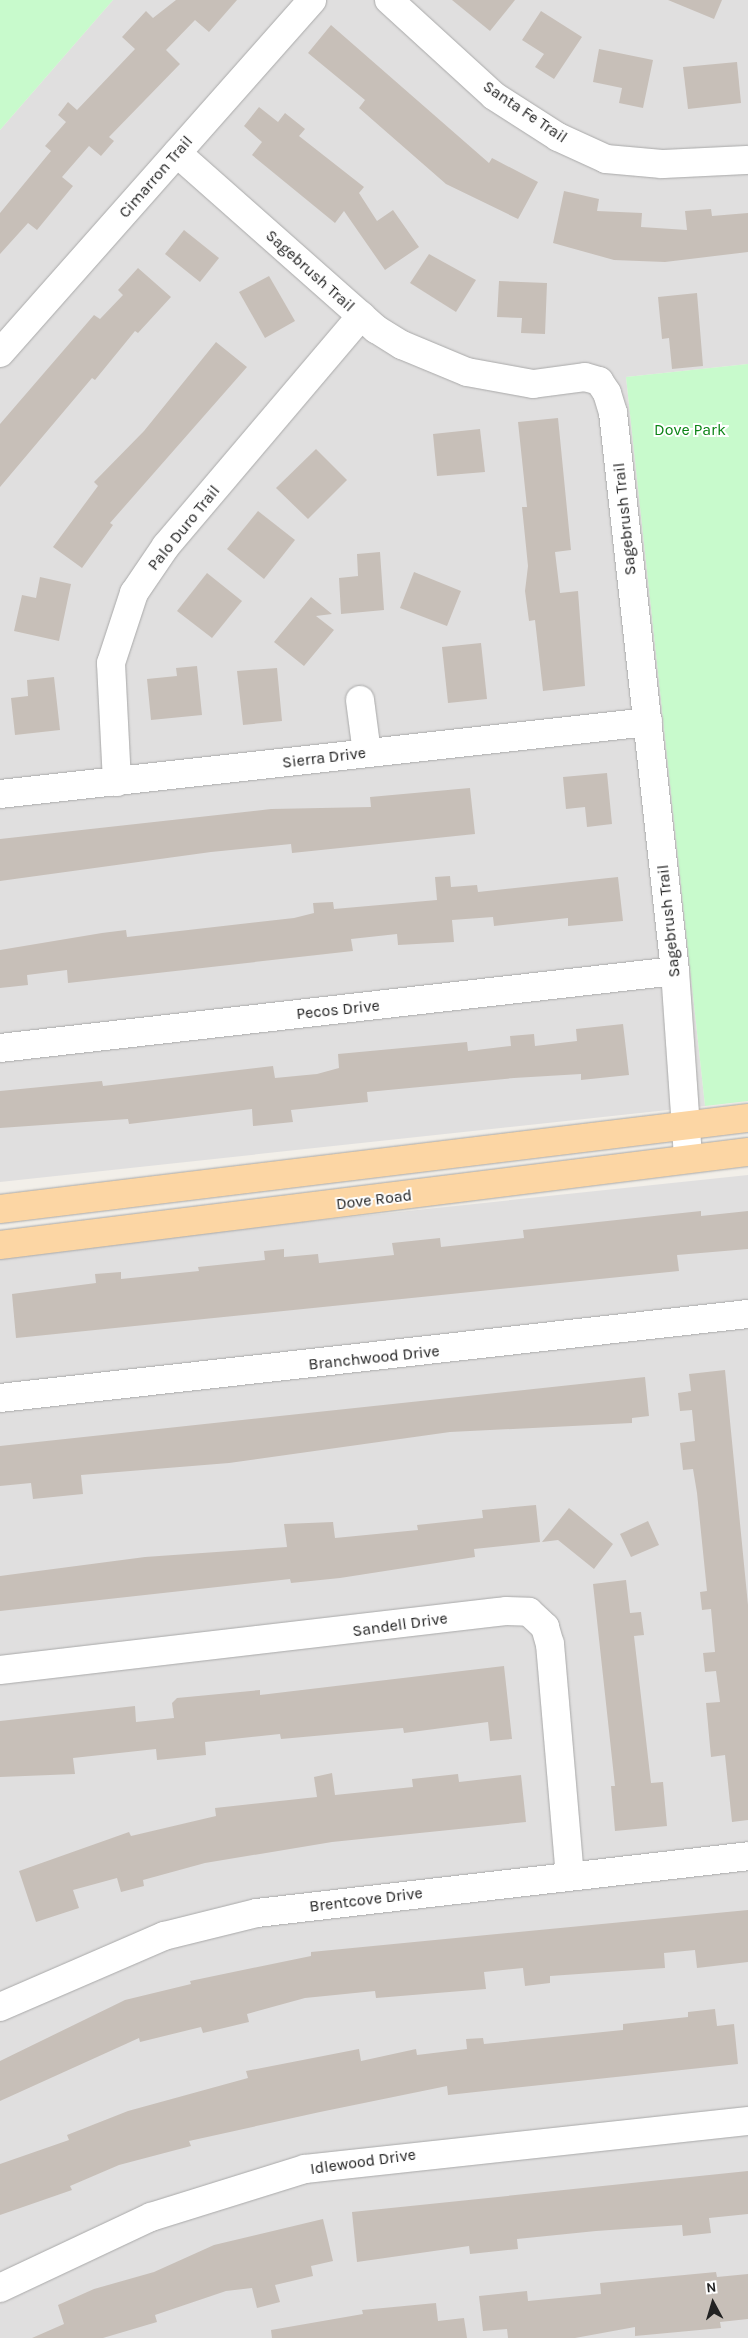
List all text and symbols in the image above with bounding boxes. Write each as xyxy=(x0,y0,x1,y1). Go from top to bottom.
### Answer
street label: Santa Fe Trail xyxy=(479,77,571,147)
street label: Cimarron Trail xyxy=(115,132,197,222)
street label: Sagebrush Trail xyxy=(262,226,358,316)
park label: Dove Park xyxy=(654,420,726,440)
street label: Sagebrush Trail xyxy=(610,462,640,576)
street label: Palo Duro Trail xyxy=(144,482,224,574)
street label: Sierra Drive xyxy=(281,743,367,773)
street label: Sagebrush Trail xyxy=(654,864,684,978)
street label: Pecos Drive xyxy=(295,996,381,1024)
street label: Dove Road xyxy=(335,1186,413,1214)
street label: Branchwood Drive xyxy=(307,1342,441,1374)
street label: Sandell Drive xyxy=(351,1609,449,1641)
street label: Brentcove Drive xyxy=(308,1884,424,1916)
street label: Idlewood Drive xyxy=(309,2145,417,2179)
north arrow xyxy=(688,2278,738,2328)
text: N xyxy=(705,2279,717,2297)

